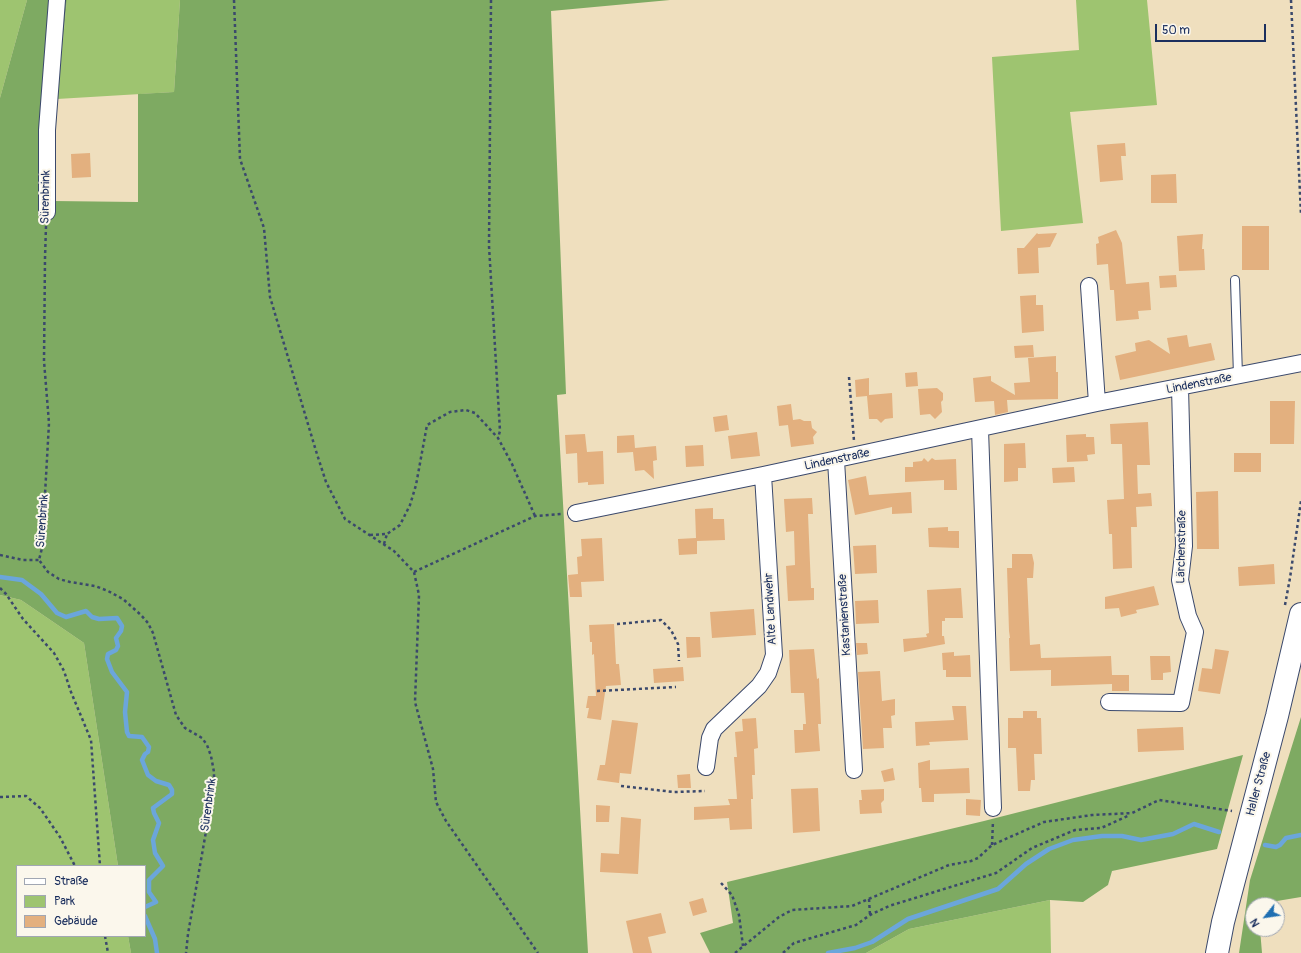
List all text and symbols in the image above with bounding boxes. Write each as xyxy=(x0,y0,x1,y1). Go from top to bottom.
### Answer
scale bar xyxy=(1157,16,1268,42)
text: 50 m xyxy=(1162,23,1190,38)
street label: Sürenbrink xyxy=(38,170,54,224)
street label: Lindenstraße xyxy=(1165,371,1233,397)
street label: Lindenstraße xyxy=(803,446,871,474)
street label: Sürenbrink xyxy=(34,494,52,548)
street label: Lärchenstraße xyxy=(1174,510,1190,584)
street label: Alte Landwehr xyxy=(762,572,780,646)
street label: Kastanienstraße xyxy=(836,574,854,656)
street label: Haller Straße xyxy=(1244,750,1274,818)
street label: Sürenbrink xyxy=(198,777,220,833)
legend xyxy=(16,865,146,937)
text: Straße xyxy=(54,874,88,889)
text: Park xyxy=(54,894,75,909)
north arrow xyxy=(1245,897,1285,937)
text: Gebäude xyxy=(54,914,97,929)
text: N xyxy=(1248,916,1263,929)

